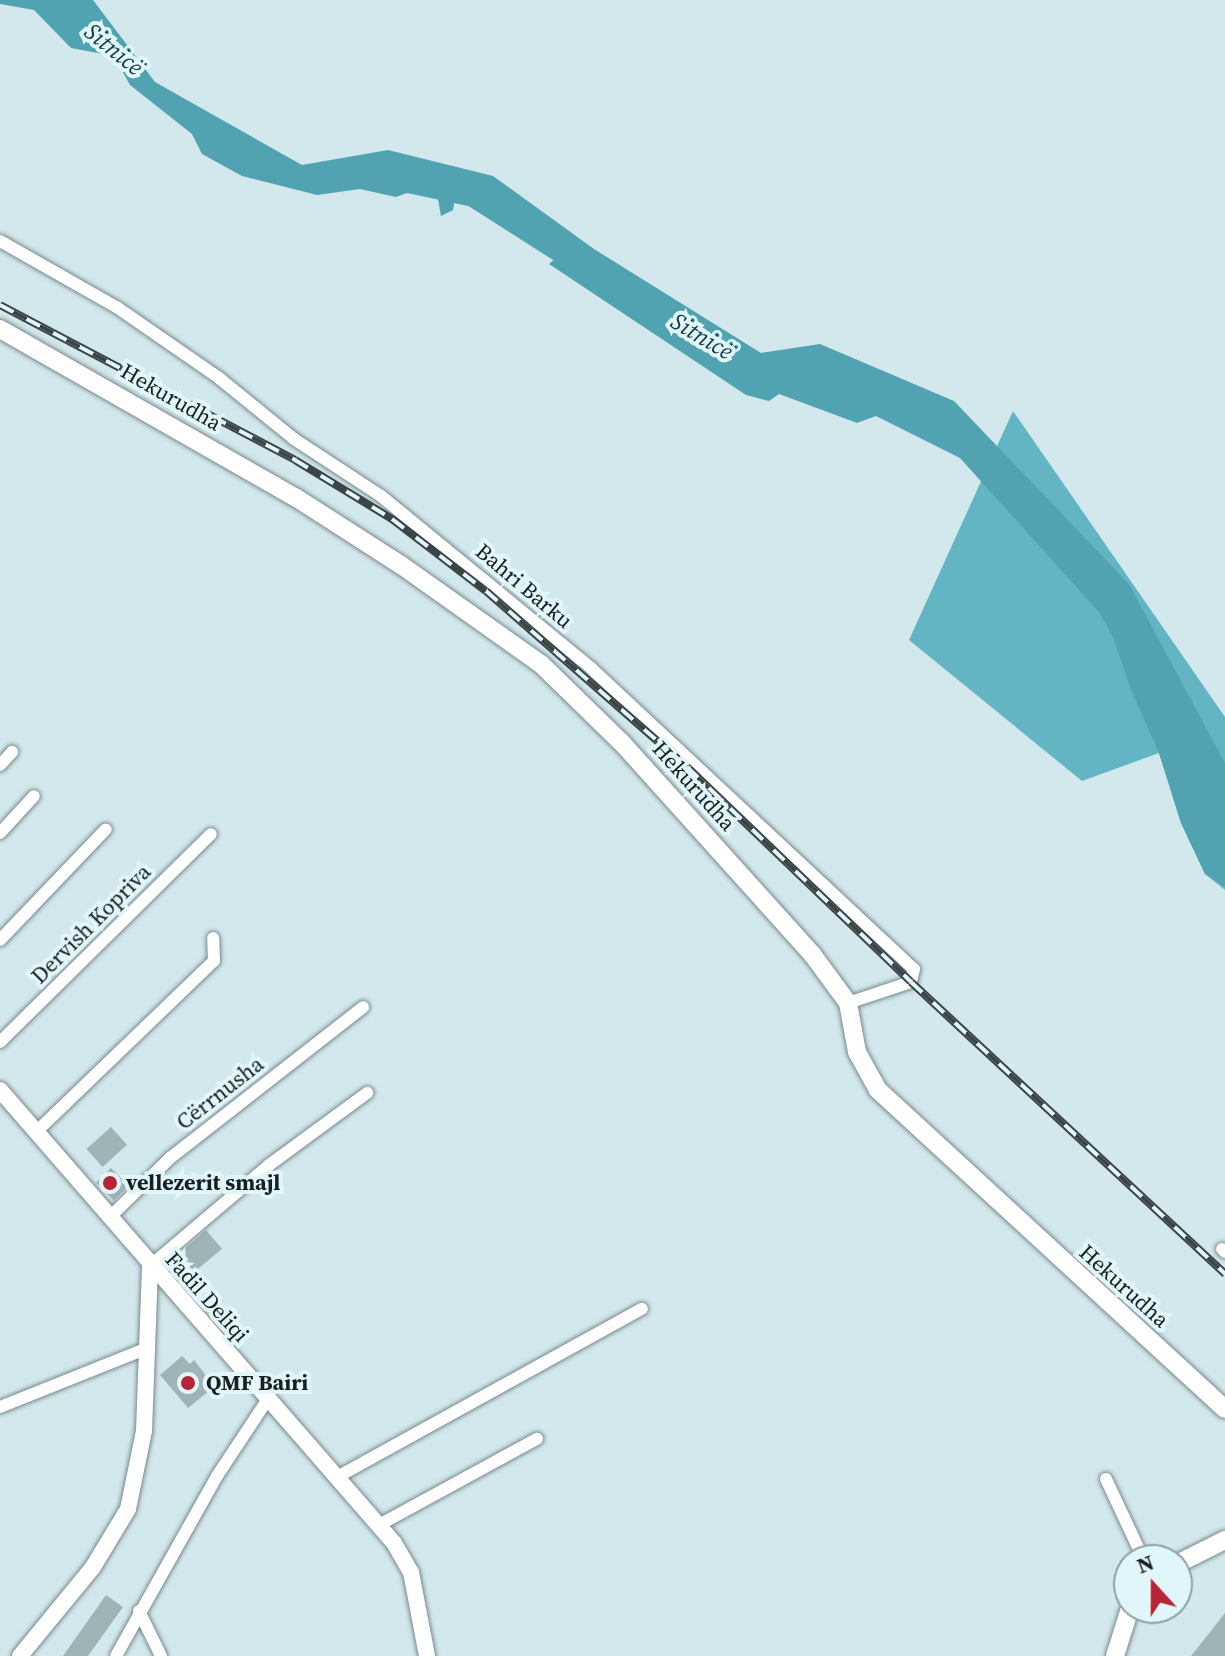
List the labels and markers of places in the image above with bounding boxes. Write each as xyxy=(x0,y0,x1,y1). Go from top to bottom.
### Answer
place label: vellezerit smajl xyxy=(126,1170,280,1196)
marker: vellezerit smajl xyxy=(101,1174,119,1192)
place label: QMF Bairi xyxy=(206,1370,308,1396)
marker: QMF Bairi xyxy=(177,1372,199,1394)

